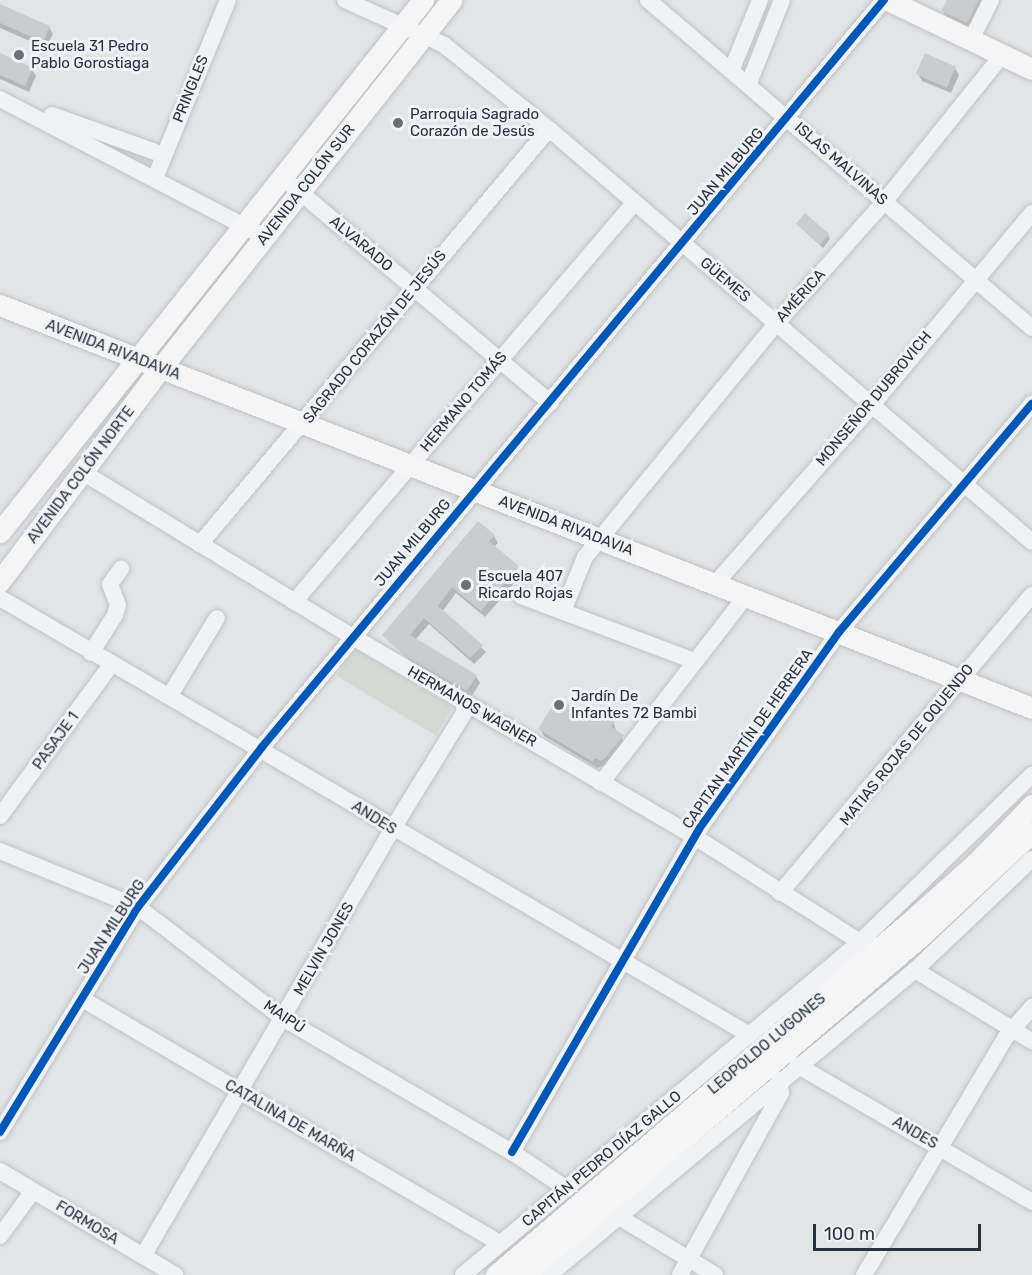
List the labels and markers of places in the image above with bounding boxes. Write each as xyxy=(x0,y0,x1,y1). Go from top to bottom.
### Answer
place label: Escuela 31 Pedro Pablo Gorostiaga xyxy=(31,37,149,72)
marker: Escuela 31 Pedro Pablo Gorostiaga xyxy=(12,48,26,62)
place label: Parroquia Sagrado Corazón de Jesús xyxy=(410,105,539,140)
marker: Parroquia Sagrado Corazón de Jesús xyxy=(391,116,405,130)
place label: Escuela 407 Ricardo Rojas xyxy=(478,567,573,602)
marker: Escuela 407 Ricardo Rojas xyxy=(459,578,473,592)
place label: Jardín De Infantes 72 Bambi xyxy=(571,687,697,722)
marker: Jardín De Infantes 72 Bambi xyxy=(552,698,566,712)

